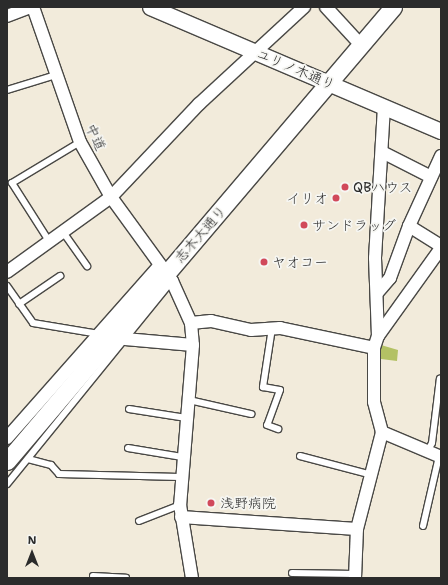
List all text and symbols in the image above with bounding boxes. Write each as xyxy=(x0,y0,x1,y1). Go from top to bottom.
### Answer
street label: ユリノ木通り xyxy=(254,45,338,93)
street label: 中道 xyxy=(82,121,110,153)
place label: QBハウス xyxy=(353,179,413,195)
marker: QBハウス xyxy=(340,182,350,192)
place label: イリオ xyxy=(286,190,328,206)
marker: イリオ xyxy=(331,193,341,203)
street label: 志木大通り xyxy=(171,202,229,266)
place label: サンドラッグ xyxy=(312,217,396,233)
marker: サンドラッグ xyxy=(299,220,309,230)
place label: ヤオコー xyxy=(272,254,328,270)
marker: ヤオコー xyxy=(259,257,269,267)
place label: 浅野病院 xyxy=(220,495,276,511)
marker: 浅野病院 xyxy=(205,497,217,509)
north arrow xyxy=(12,533,52,573)
text: N xyxy=(28,533,36,548)

